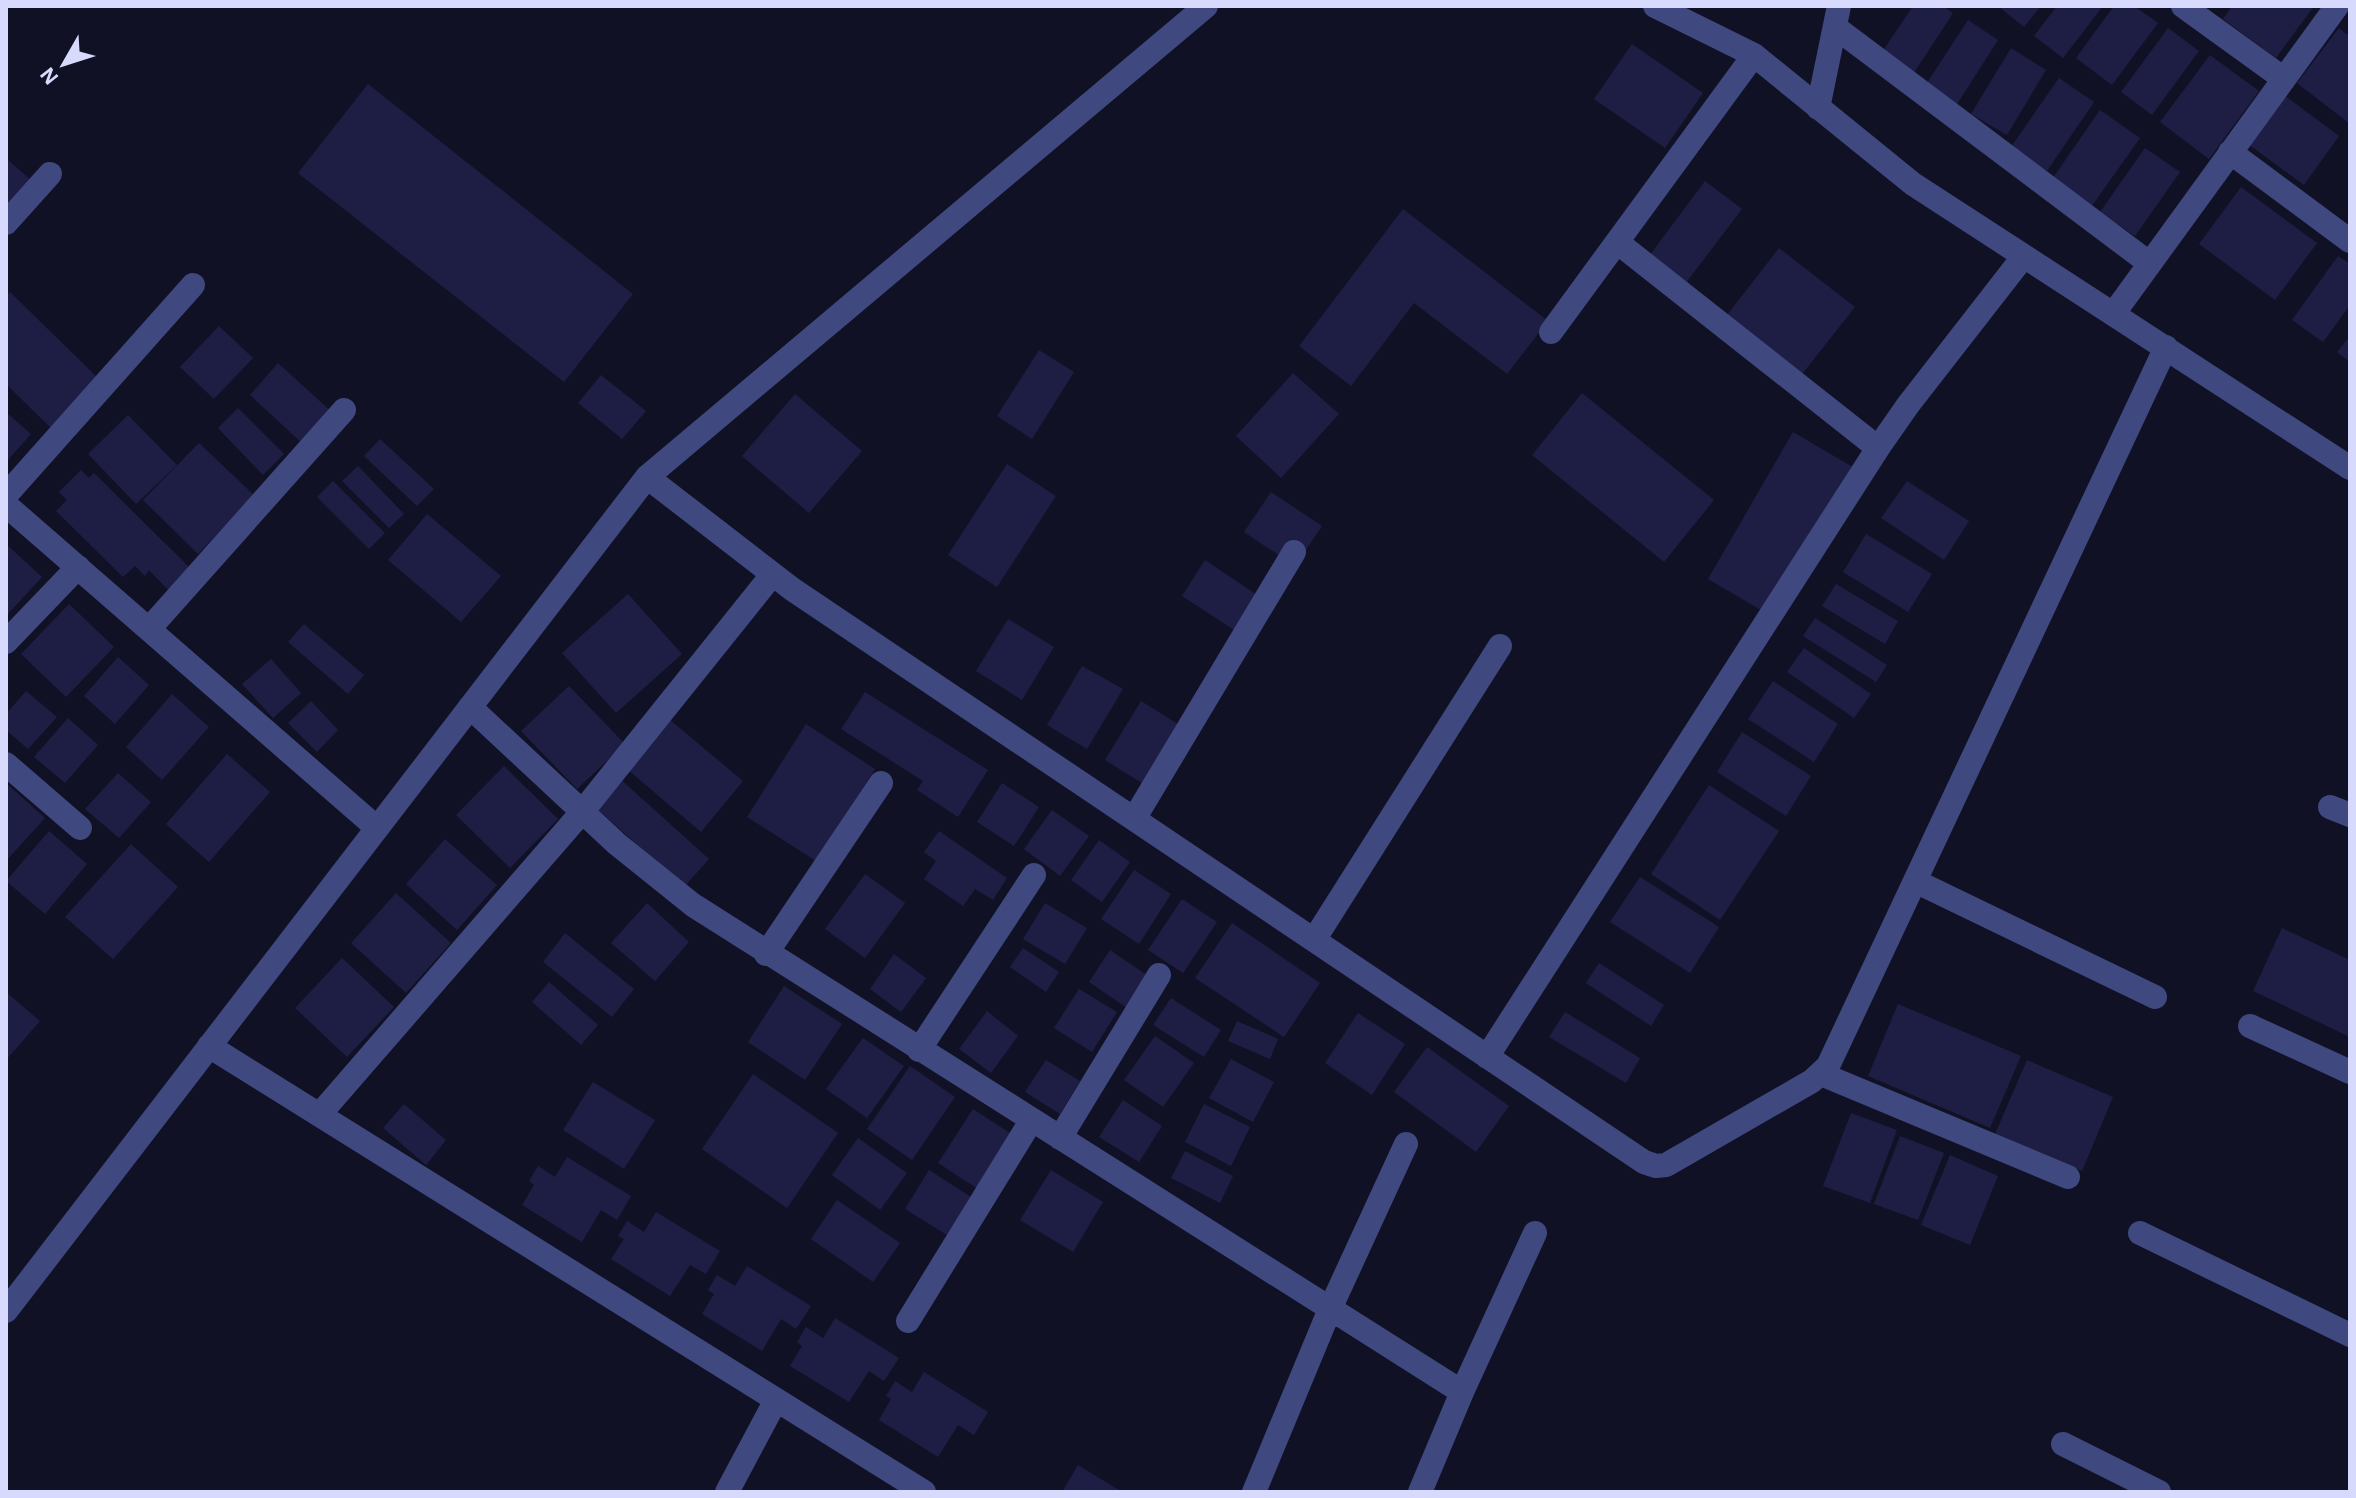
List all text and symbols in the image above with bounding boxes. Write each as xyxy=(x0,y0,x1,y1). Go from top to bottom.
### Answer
north arrow xyxy=(24,24,104,104)
text: N xyxy=(36,63,63,89)

